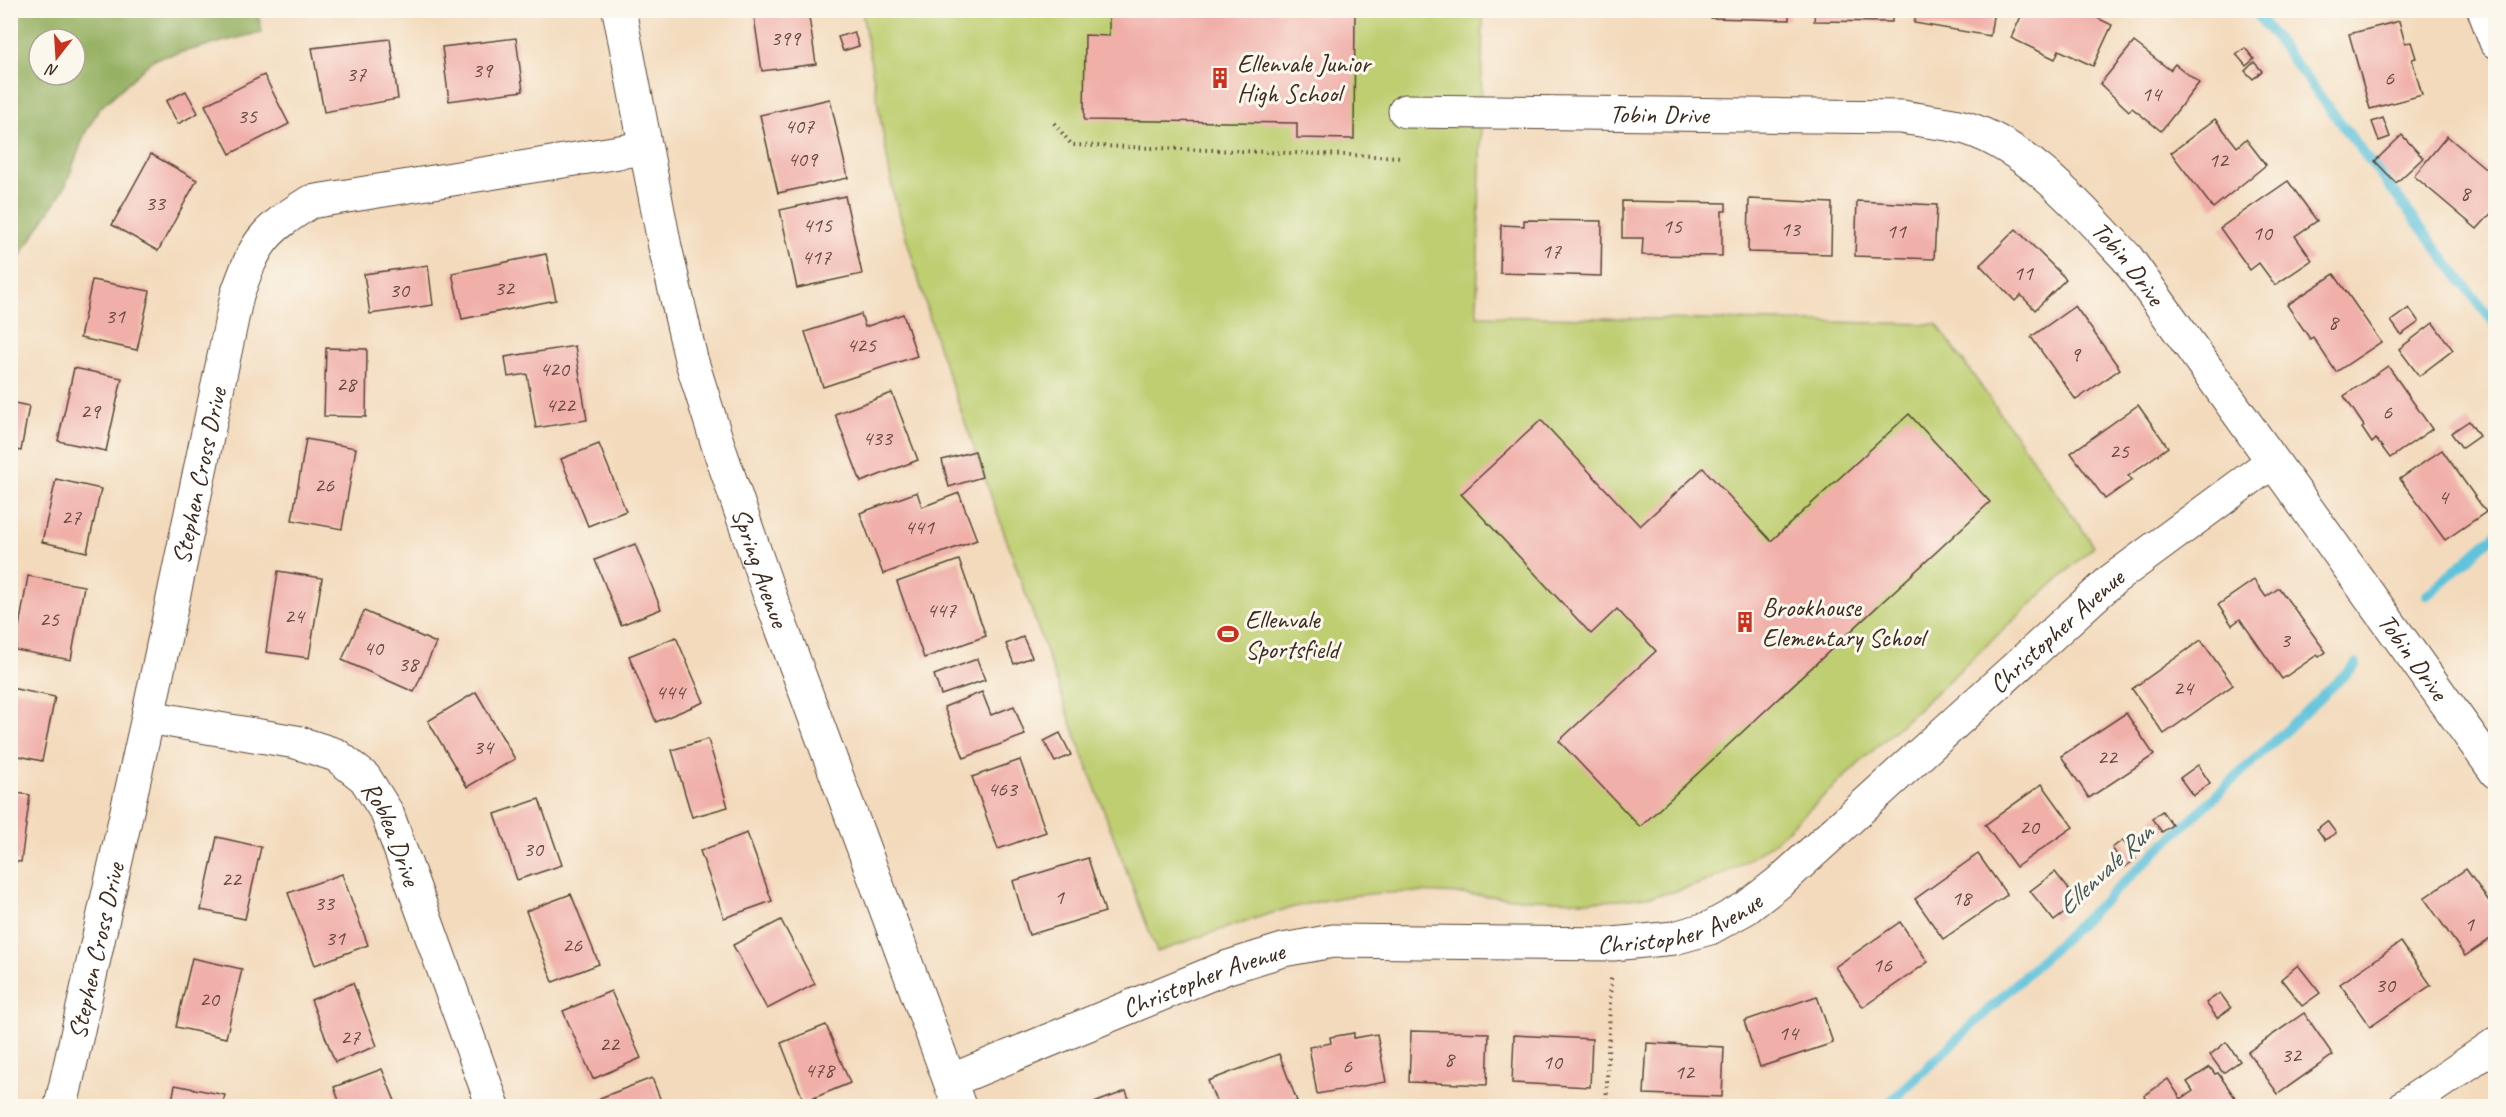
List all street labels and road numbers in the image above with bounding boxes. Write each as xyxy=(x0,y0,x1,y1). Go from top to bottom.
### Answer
street label: Tobin Drive xyxy=(1609,97,1711,132)
street label: Tobin Drive xyxy=(2084,214,2173,314)
street label: Stephen Cross Drive xyxy=(165,383,234,567)
street label: Spring Avenue xyxy=(724,504,797,634)
street label: Christopher Avenue xyxy=(1982,560,2132,701)
street label: Tobin Drive xyxy=(2370,607,2457,709)
street label: Roblea Drive xyxy=(354,775,428,892)
street label: Stephen Cross Drive xyxy=(60,858,132,1042)
street label: Christopher Avenue xyxy=(1597,885,1770,961)
street label: Christopher Avenue xyxy=(1117,934,1290,1025)

